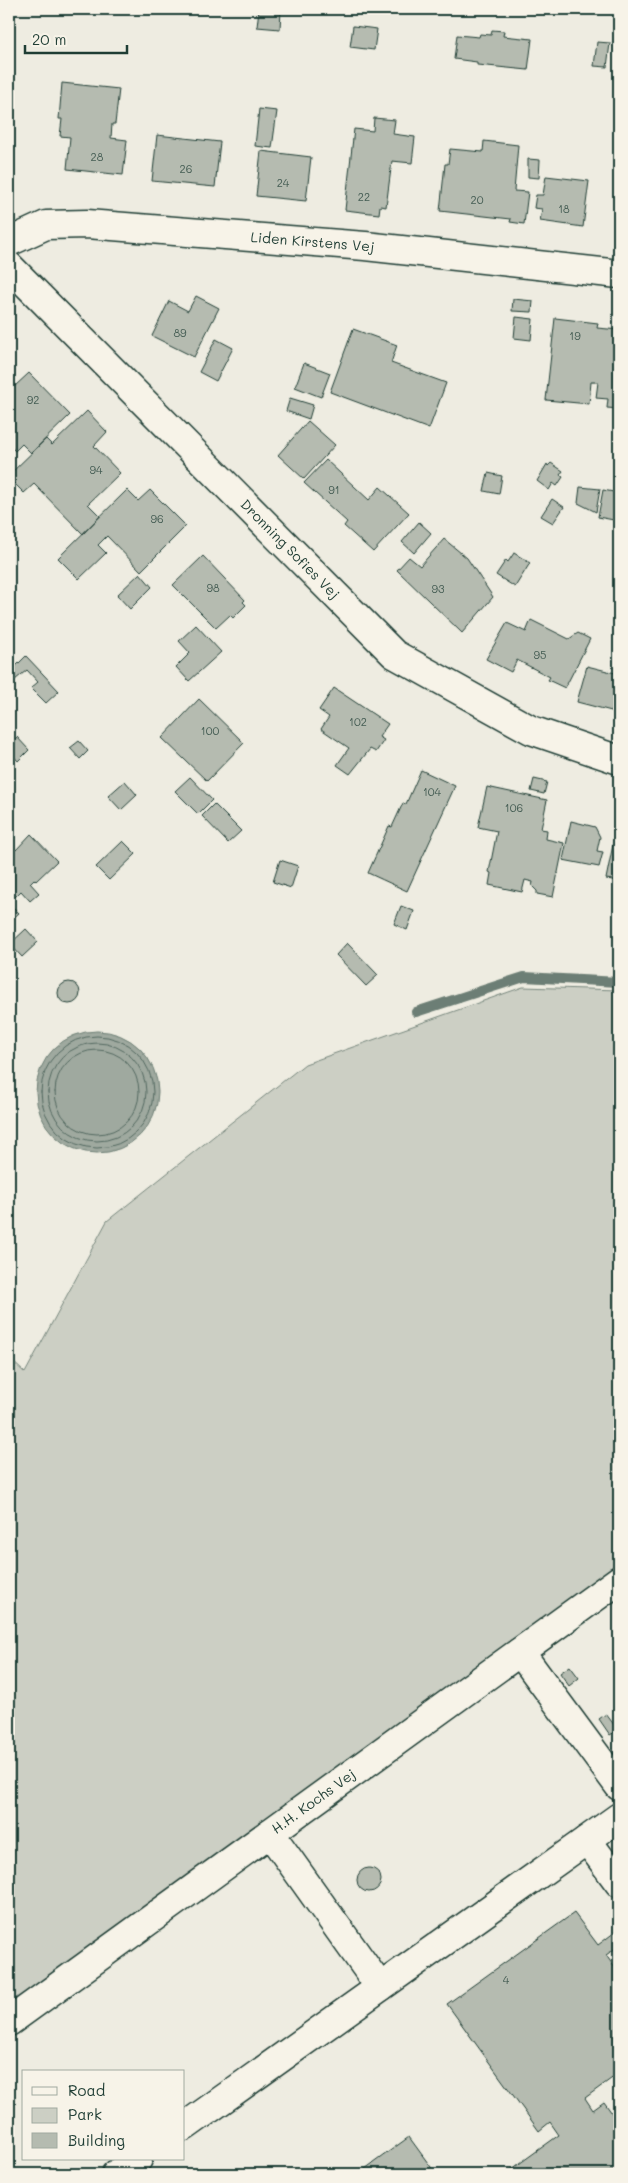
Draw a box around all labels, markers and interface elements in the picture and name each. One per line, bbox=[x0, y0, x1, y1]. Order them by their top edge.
scale bar bbox=[25, 22, 128, 54]
text: 20 m bbox=[32, 29, 66, 49]
house number: 28 bbox=[91, 149, 104, 164]
house number: 26 bbox=[180, 161, 192, 176]
house number: 24 bbox=[277, 175, 290, 190]
house number: 22 bbox=[358, 189, 370, 204]
house number: 20 bbox=[471, 192, 484, 207]
house number: 18 bbox=[558, 201, 570, 216]
street label: Liden Kirstens Vej bbox=[250, 227, 376, 256]
house number: 89 bbox=[173, 325, 187, 340]
house number: 19 bbox=[569, 328, 581, 343]
house number: 92 bbox=[27, 392, 39, 407]
house number: 94 bbox=[90, 462, 103, 477]
house number: 91 bbox=[328, 482, 340, 497]
street label: Dronning Sofies Vej bbox=[237, 495, 344, 603]
house number: 96 bbox=[150, 511, 164, 526]
house number: 98 bbox=[206, 580, 220, 595]
house number: 93 bbox=[432, 581, 445, 596]
house number: 95 bbox=[534, 647, 546, 662]
house number: 102 bbox=[349, 714, 367, 729]
house number: 100 bbox=[201, 723, 219, 738]
house number: 104 bbox=[423, 784, 442, 799]
house number: 106 bbox=[505, 800, 523, 815]
street label: H.H. Kochs Vej bbox=[267, 1764, 359, 1838]
house number: 4 bbox=[503, 1972, 510, 1987]
legend bbox=[22, 2070, 185, 2160]
text: Road bbox=[68, 2080, 105, 2100]
text: Park bbox=[68, 2104, 102, 2124]
text: Building bbox=[68, 2130, 125, 2150]

